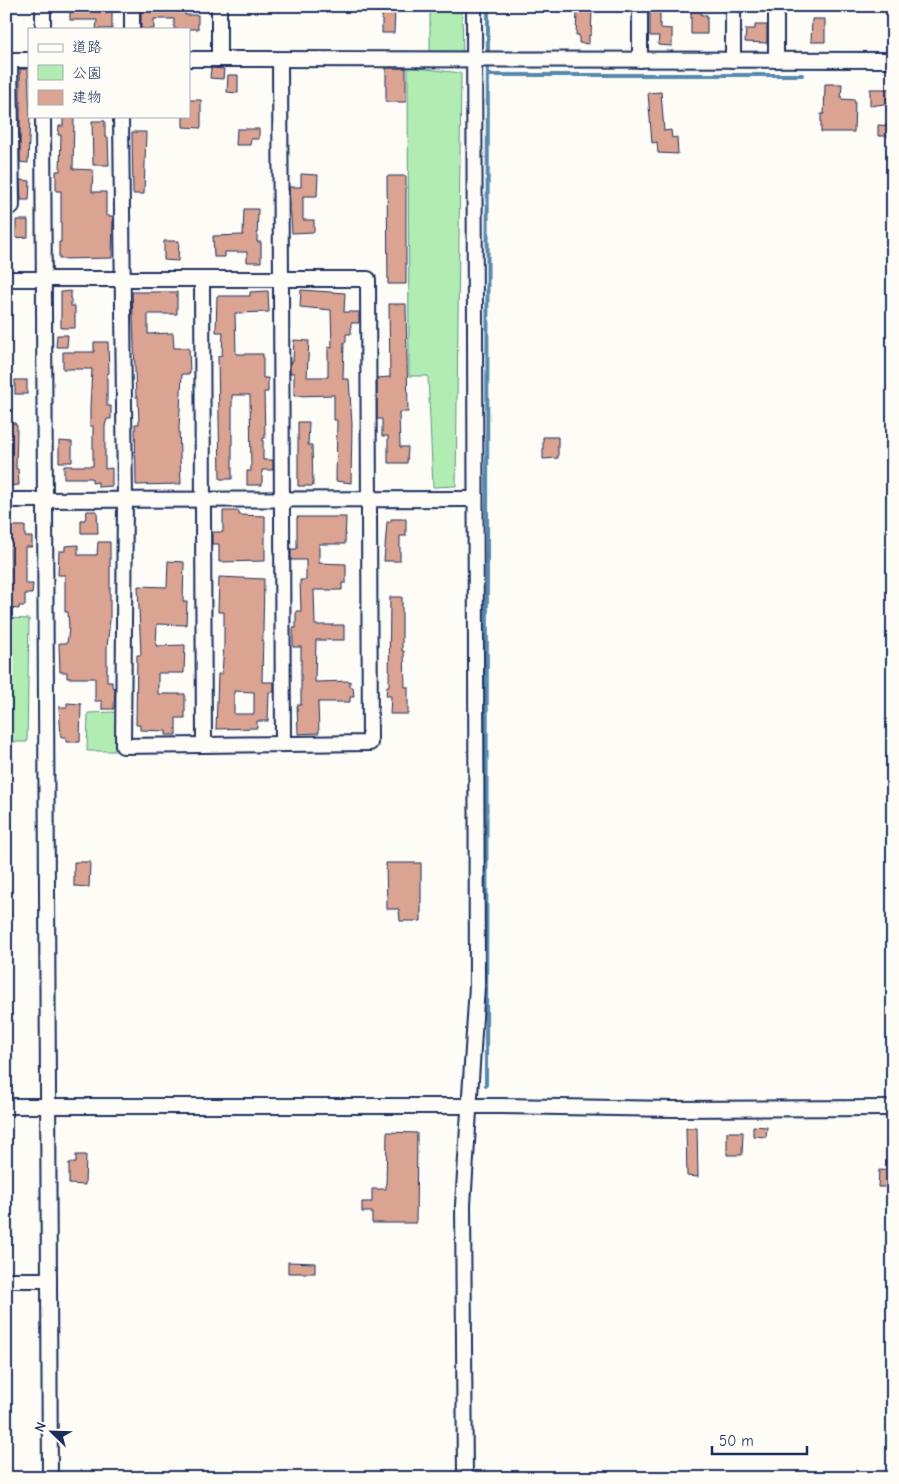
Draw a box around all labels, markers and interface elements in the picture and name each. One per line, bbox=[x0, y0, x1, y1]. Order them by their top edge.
legend bbox=[28, 28, 190, 118]
text: 道路 bbox=[72, 38, 102, 56]
text: 公園 bbox=[72, 64, 102, 82]
text: 建物 bbox=[72, 88, 102, 106]
north arrow bbox=[28, 1406, 78, 1456]
text: N bbox=[31, 1420, 50, 1435]
scale bar bbox=[712, 1424, 806, 1456]
text: 50 m bbox=[719, 1432, 754, 1450]

